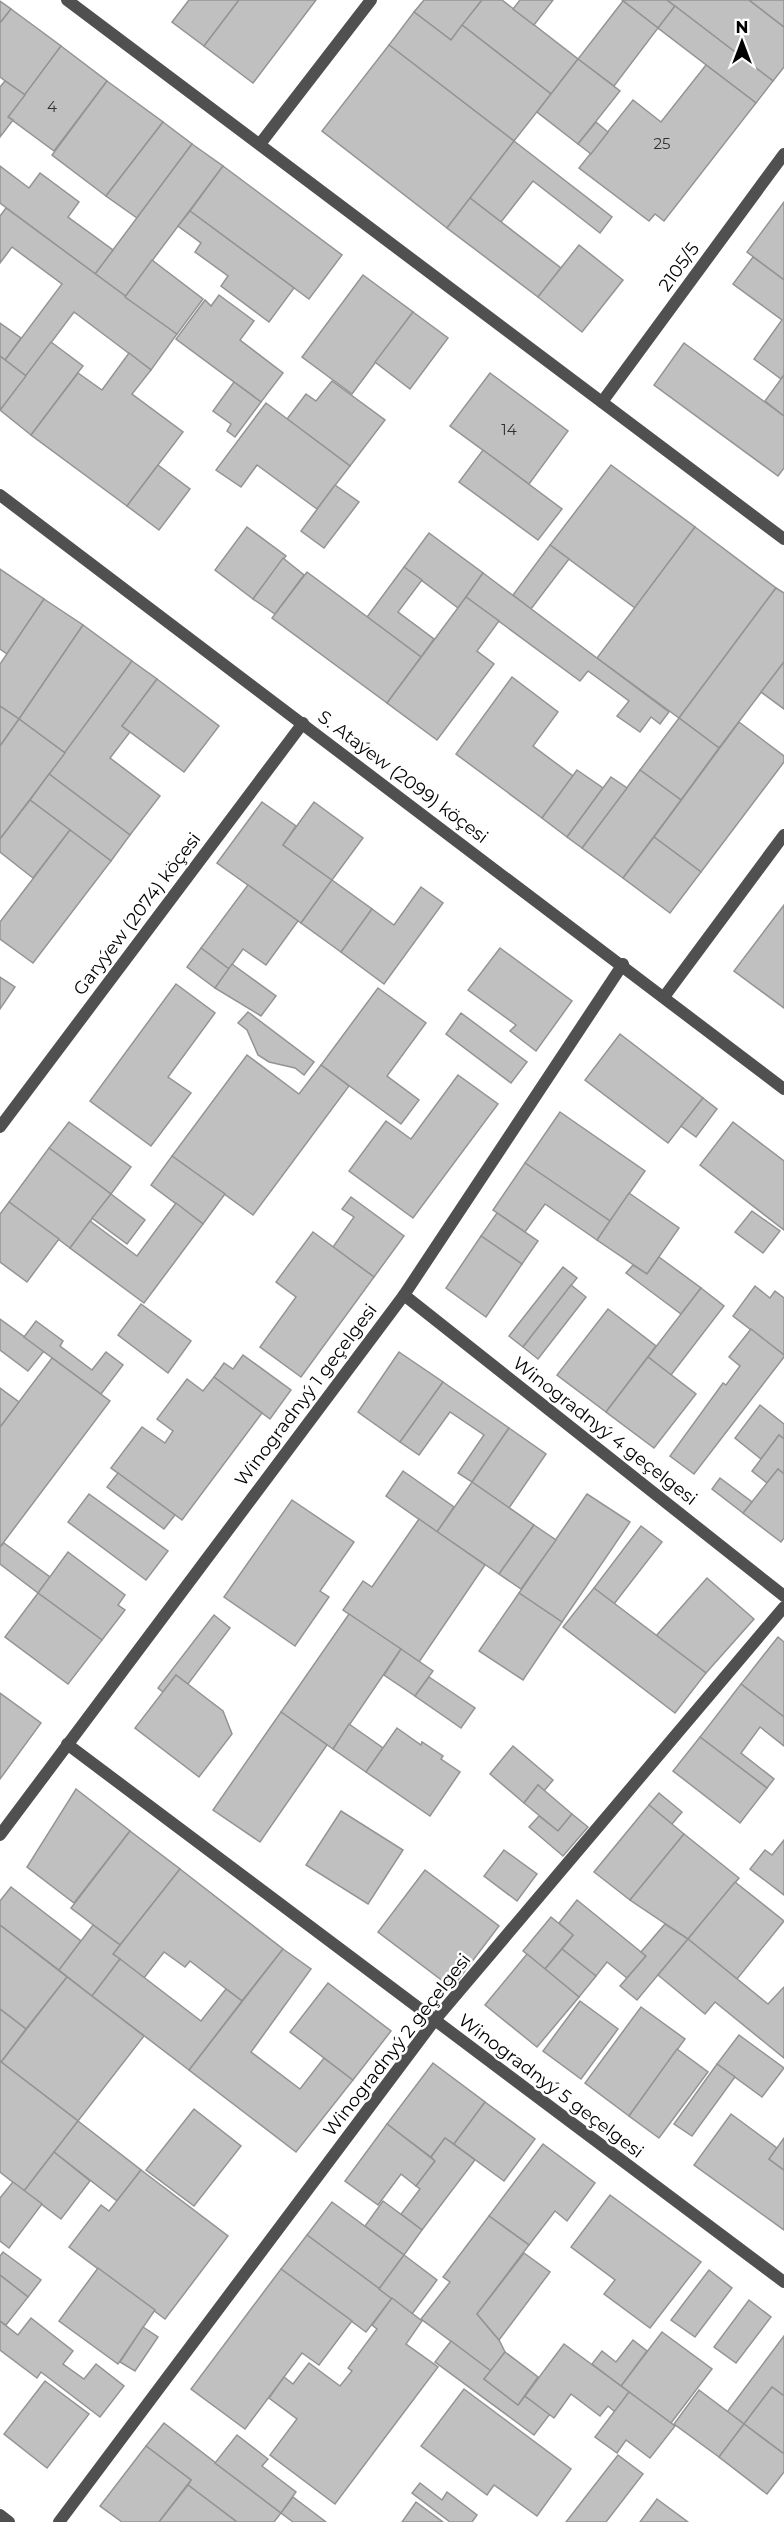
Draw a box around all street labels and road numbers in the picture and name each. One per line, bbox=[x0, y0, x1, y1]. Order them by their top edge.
street label: 2105/5 bbox=[654, 238, 704, 296]
street label: S. Ataýew (2099) köçesi bbox=[314, 706, 492, 848]
street label: Garyýew (2074) köçesi bbox=[69, 828, 205, 1000]
street label: Winogradnyý 1 geçelgesi bbox=[230, 1300, 382, 1490]
street label: Winogradnyý 4 geçelgesi bbox=[508, 1352, 702, 1510]
street label: Winogradnyý 2 geçelgesi bbox=[319, 1949, 475, 2141]
street label: Winogradnyý 5 geçelgesi bbox=[454, 2009, 648, 2163]

